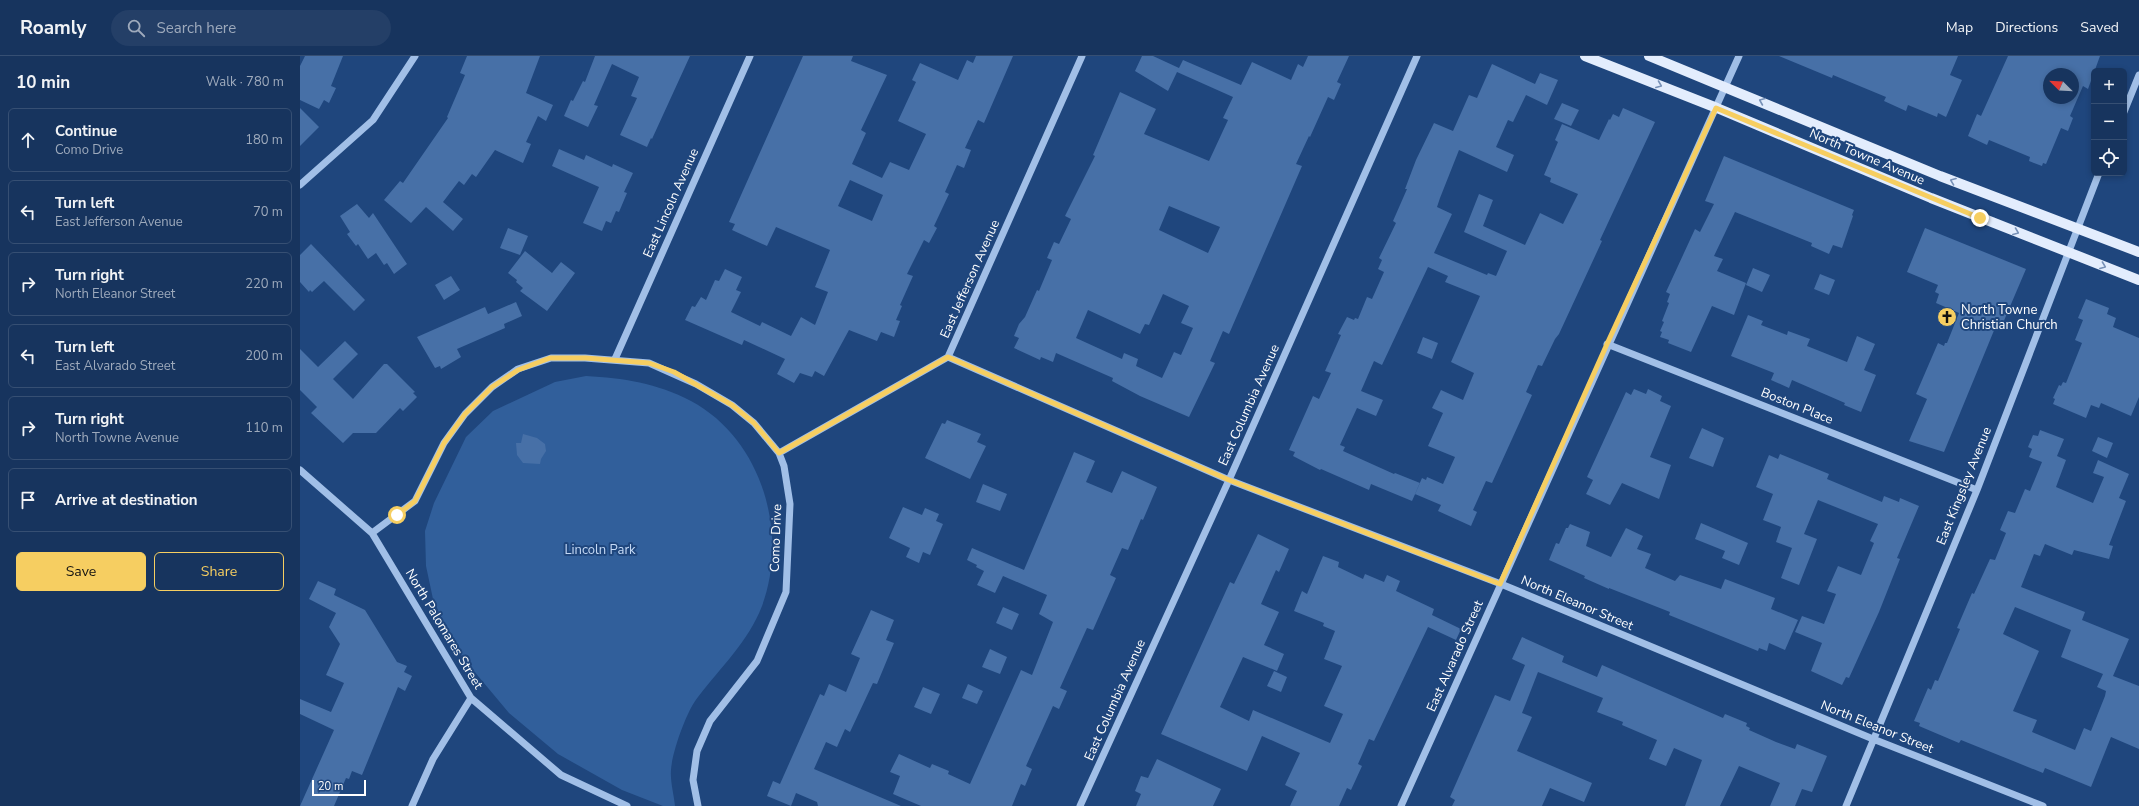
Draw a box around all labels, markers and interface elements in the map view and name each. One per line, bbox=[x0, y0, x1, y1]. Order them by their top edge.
search box bbox=[111, 10, 391, 46]
text: Roamly bbox=[20, 15, 87, 41]
icon: search bbox=[125, 17, 147, 39]
text: Search here bbox=[157, 18, 236, 38]
text: Map bbox=[1946, 18, 1973, 37]
text: Directions bbox=[1995, 18, 2058, 37]
text: Saved bbox=[2080, 18, 2119, 37]
north arrow bbox=[2043, 68, 2079, 104]
map controls bbox=[2091, 68, 2127, 176]
button: + bbox=[2091, 68, 2127, 104]
text: 10 min bbox=[16, 71, 70, 94]
text: Walk · 780 m bbox=[206, 73, 284, 91]
one-way arrow bbox=[1656, 80, 1663, 88]
one-way arrow bbox=[1759, 98, 1766, 106]
button: − bbox=[2091, 104, 2127, 140]
text: Continue bbox=[55, 121, 117, 141]
street label: North Towne Avenue bbox=[1806, 125, 1928, 190]
icon: ahead bbox=[17, 129, 39, 151]
text: 180 m bbox=[245, 131, 283, 149]
button: locate bbox=[2091, 140, 2127, 176]
text: Como Drive bbox=[55, 141, 123, 159]
street label: East Lincoln Avenue bbox=[639, 145, 703, 260]
one-way arrow bbox=[1950, 177, 1957, 185]
text: Turn left bbox=[55, 193, 114, 213]
icon: left bbox=[17, 201, 39, 223]
text: 70 m bbox=[253, 203, 283, 221]
route end bbox=[1971, 209, 1989, 227]
text: East Jefferson Avenue bbox=[55, 213, 183, 231]
street label: East Jefferson Avenue bbox=[936, 217, 1004, 341]
one-way arrow bbox=[2013, 227, 2020, 235]
one-way arrow bbox=[2099, 261, 2106, 269]
text: Turn right bbox=[55, 265, 124, 285]
icon: right bbox=[17, 273, 39, 295]
text: 220 m bbox=[245, 275, 283, 293]
text: North Eleanor Street bbox=[55, 285, 175, 303]
place label: North Towne Christian Church bbox=[1961, 301, 2058, 334]
church icon: North Towne Christian Church bbox=[1936, 306, 1958, 328]
text: Turn left bbox=[55, 337, 114, 357]
street label: East Columbia Avenue bbox=[1214, 341, 1284, 469]
icon: left bbox=[17, 345, 39, 367]
text: 200 m bbox=[245, 347, 283, 365]
text: East Alvarado Street bbox=[55, 357, 175, 375]
street label: Boston Place bbox=[1758, 383, 1836, 429]
text: Turn right bbox=[55, 409, 124, 429]
icon: right bbox=[17, 417, 39, 439]
text: 110 m bbox=[245, 419, 283, 437]
street label: East Kingsley Avenue bbox=[1932, 424, 1996, 548]
text: North Towne Avenue bbox=[55, 429, 179, 447]
icon: arrive bbox=[17, 489, 39, 511]
text: Arrive at destination bbox=[55, 490, 198, 510]
street label: Como Drive bbox=[766, 504, 786, 572]
route start bbox=[388, 506, 406, 524]
park label: Lincoln Park bbox=[564, 541, 636, 559]
button: Save bbox=[16, 552, 146, 591]
button: Share bbox=[154, 552, 284, 591]
street label: North Palomares Street bbox=[401, 565, 487, 693]
street label: North Eleanor Street bbox=[1518, 571, 1636, 635]
street label: East Alvarado Street bbox=[1422, 597, 1488, 715]
street label: East Columbia Avenue bbox=[1080, 636, 1150, 764]
street label: North Eleanor Street bbox=[1818, 696, 1937, 758]
scale bar bbox=[312, 778, 366, 797]
text: 20 m bbox=[318, 779, 343, 794]

